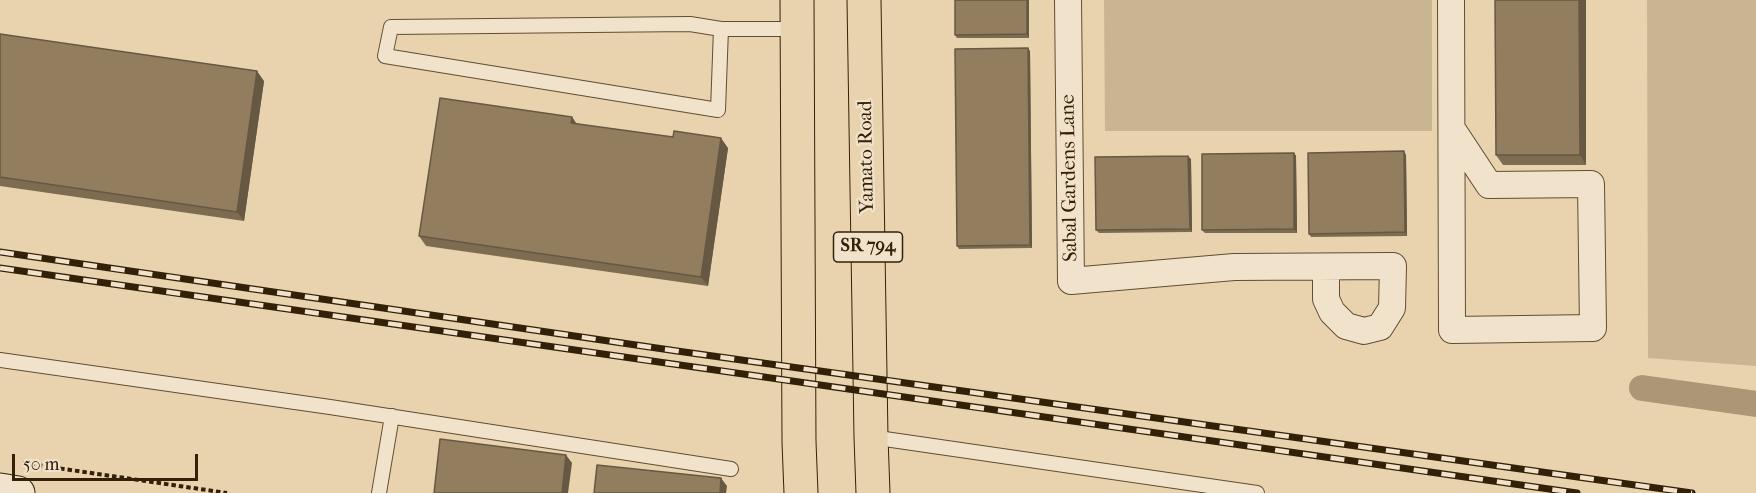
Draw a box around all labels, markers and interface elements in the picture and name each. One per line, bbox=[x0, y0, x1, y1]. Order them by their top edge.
street label: Sabal Gardens Lane bbox=[1057, 94, 1083, 262]
street label: Yamato Road bbox=[854, 100, 880, 214]
road number: SR 794 bbox=[834, 232, 902, 262]
scale bar bbox=[15, 442, 201, 480]
text: 50 m bbox=[23, 454, 59, 475]

